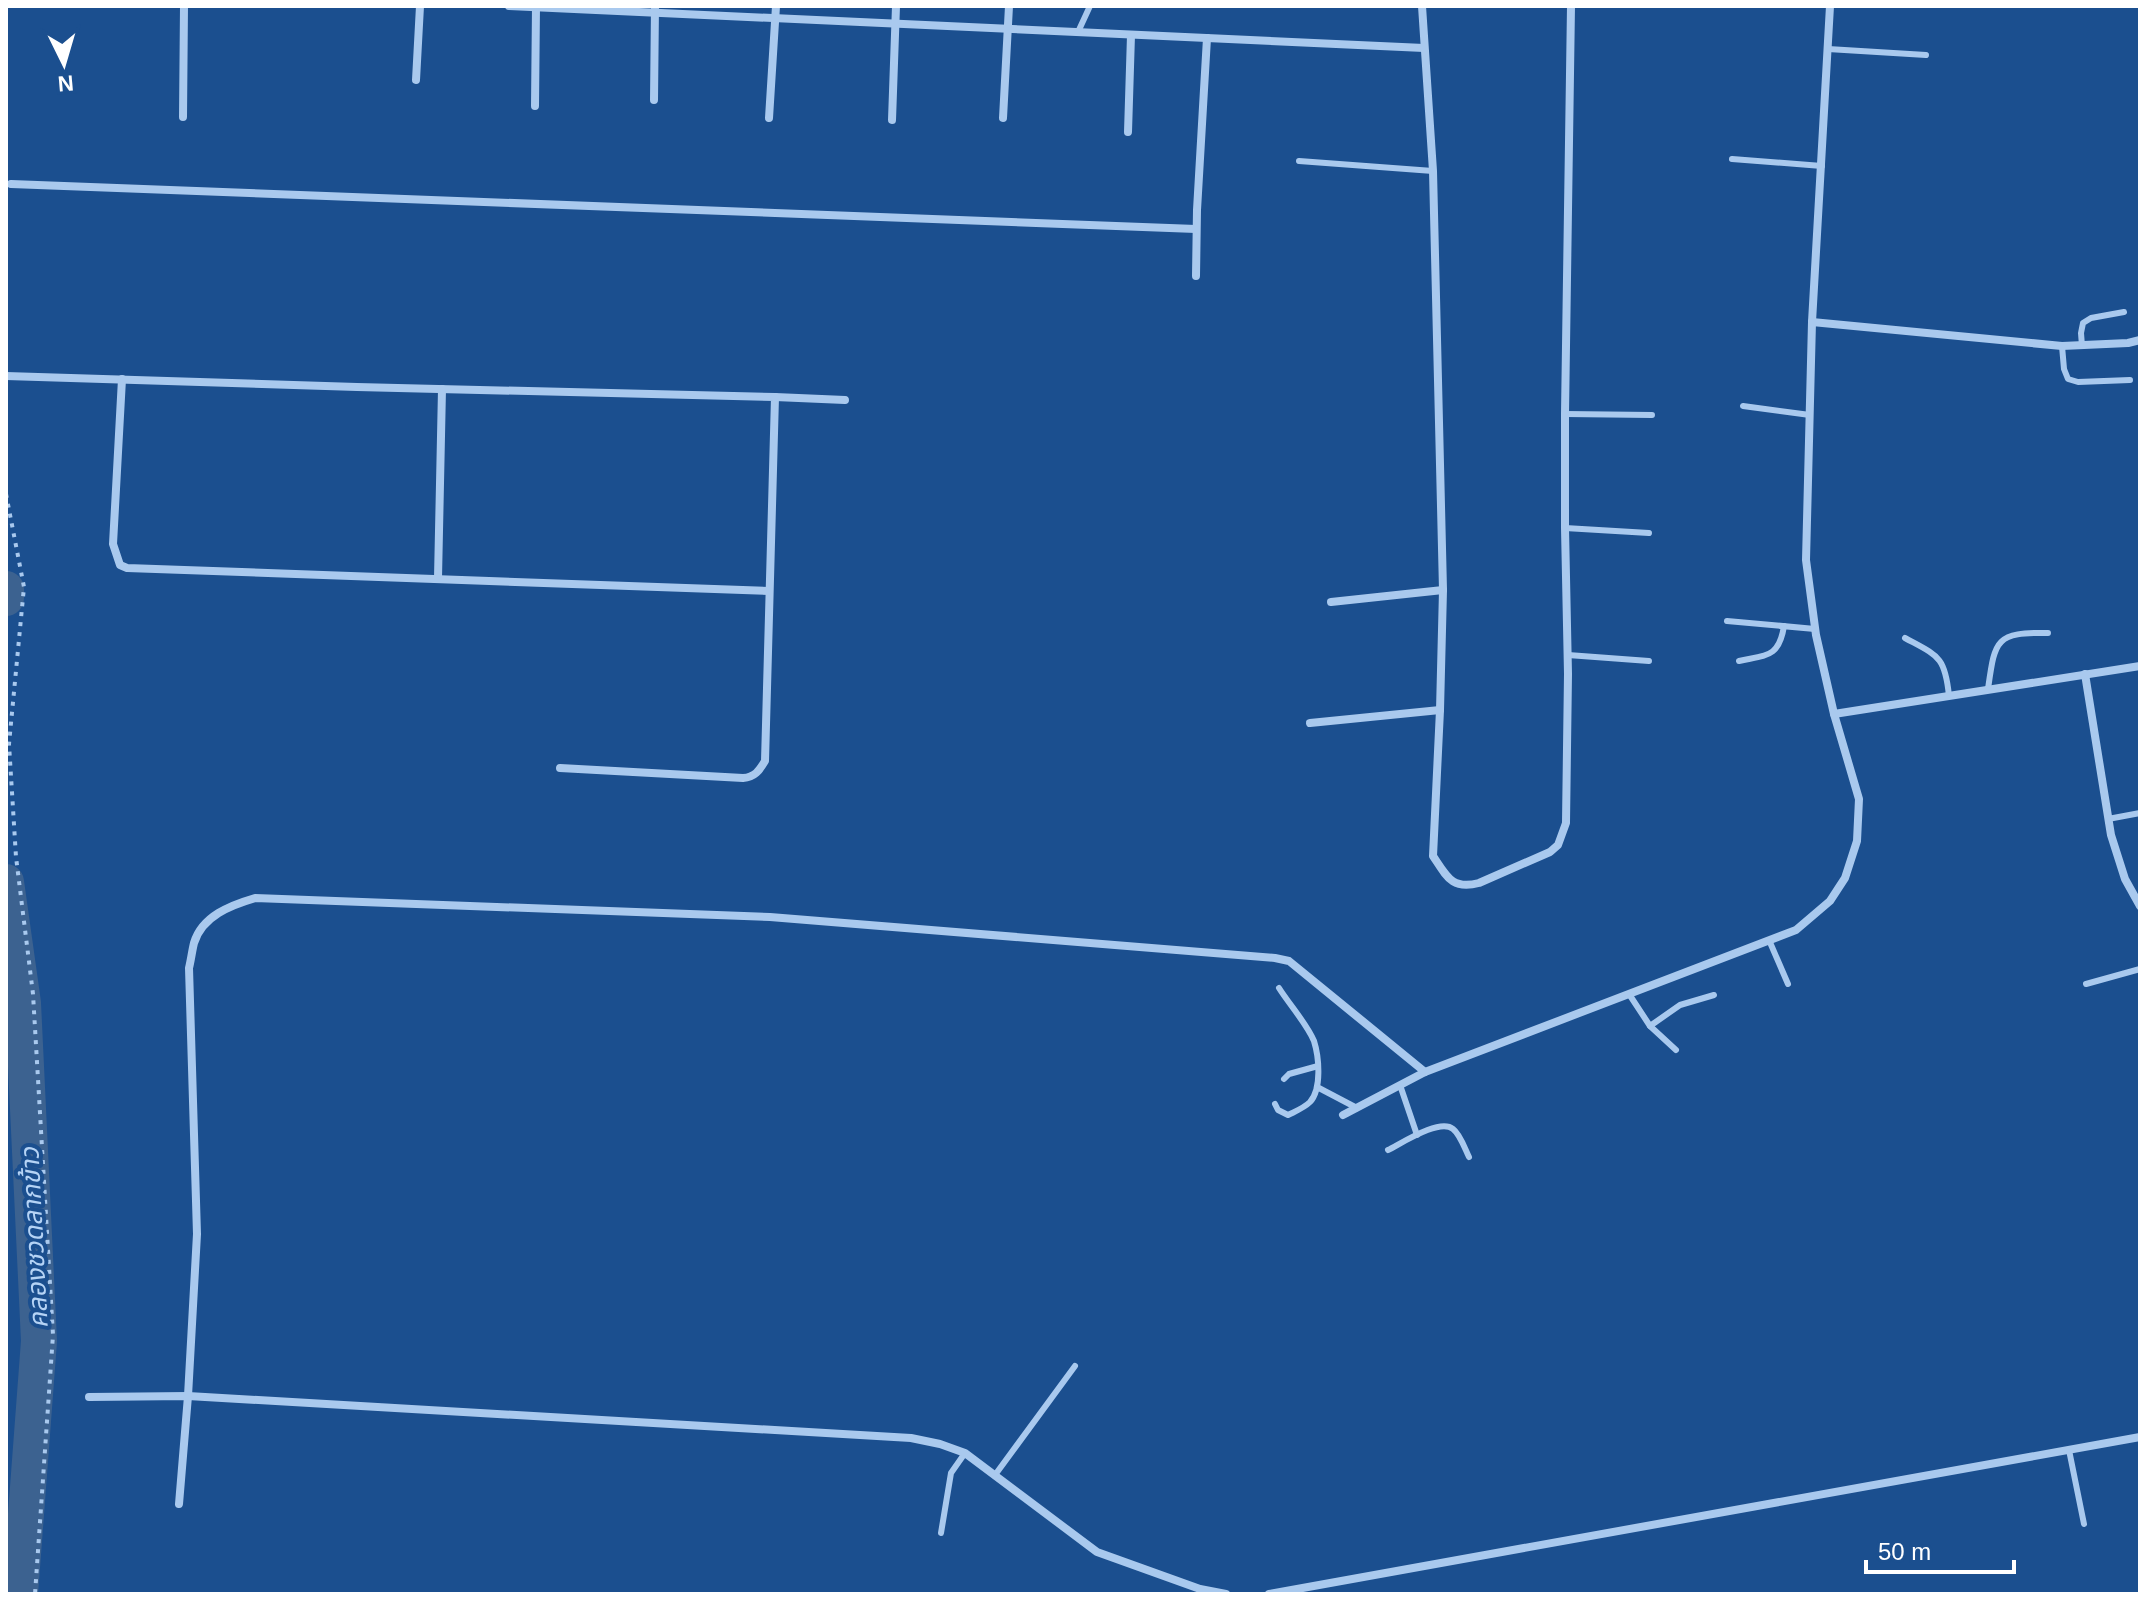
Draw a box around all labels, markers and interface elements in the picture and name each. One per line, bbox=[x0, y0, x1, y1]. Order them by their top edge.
north arrow bbox=[24, 24, 104, 104]
text: N bbox=[57, 70, 75, 97]
water label: คลองชวดลากข้าว bbox=[14, 1145, 54, 1329]
scale bar bbox=[1866, 1524, 2014, 1574]
text: 50 m bbox=[1878, 1538, 1931, 1565]

